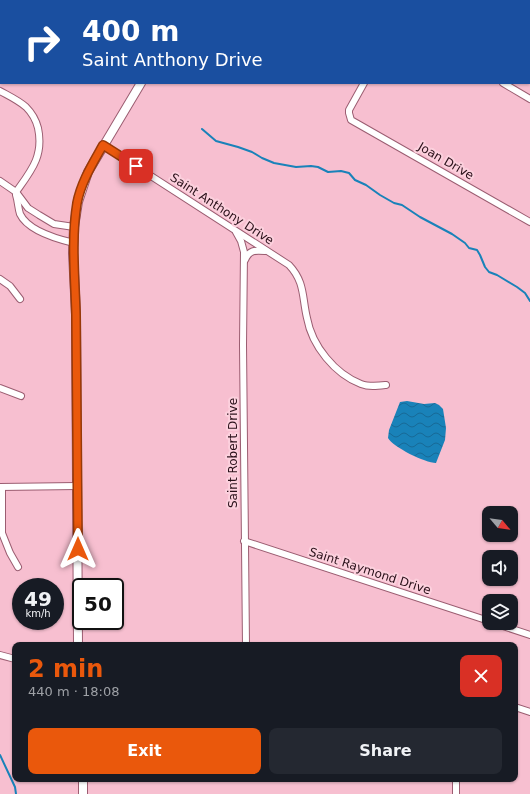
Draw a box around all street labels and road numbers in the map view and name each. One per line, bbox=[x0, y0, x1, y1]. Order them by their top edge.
street label: Joan Drive bbox=[415, 139, 476, 182]
street label: Saint Anthony Drive bbox=[168, 170, 276, 248]
street label: Saint Robert Drive bbox=[226, 398, 240, 508]
street label: Saint Raymond Drive bbox=[307, 545, 433, 597]

